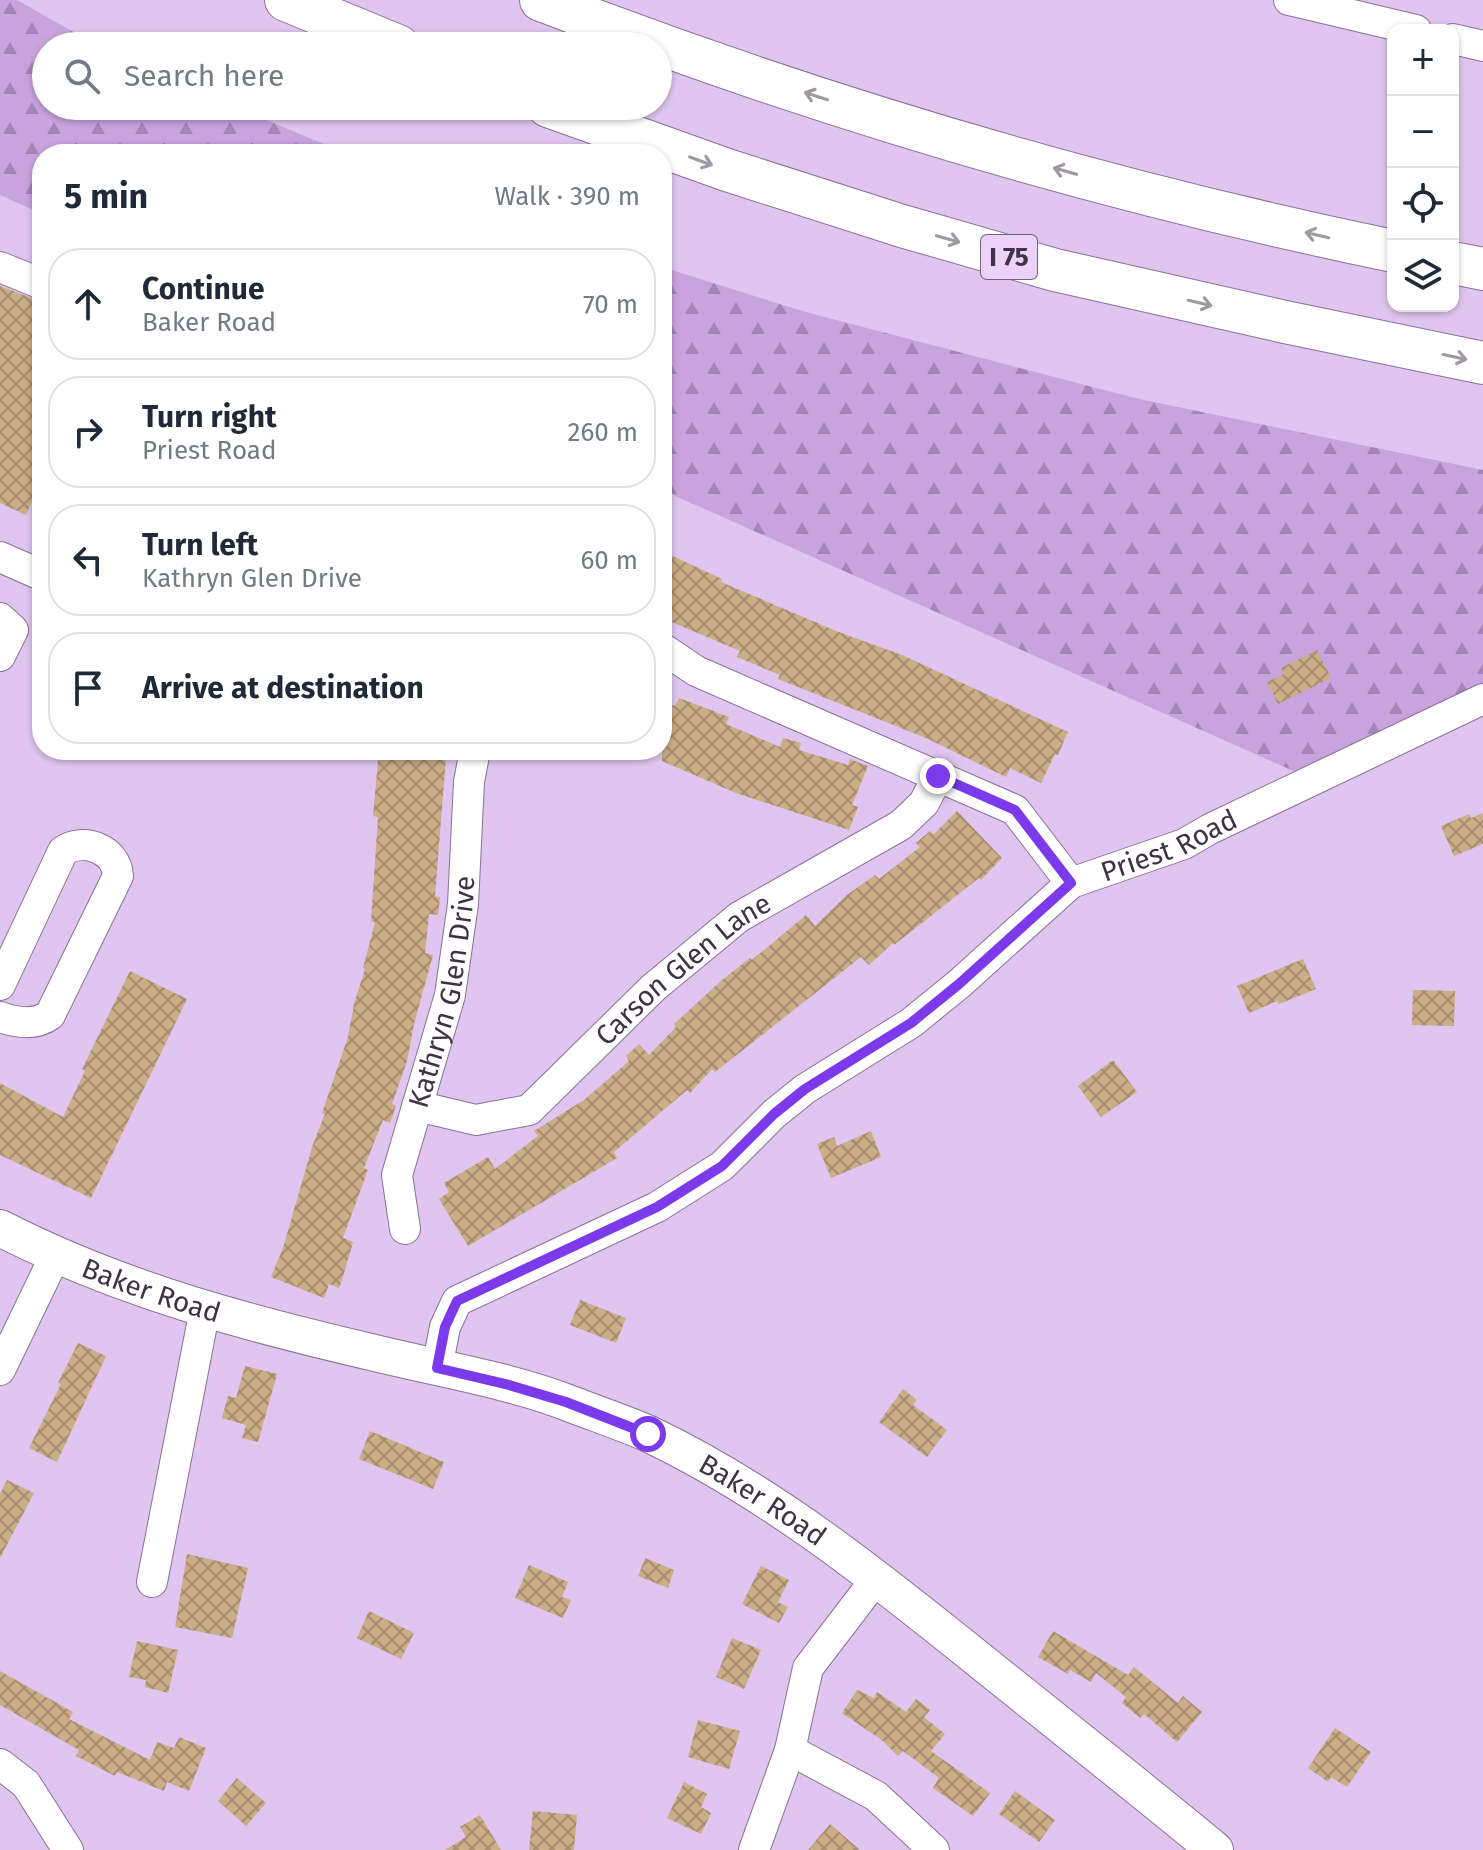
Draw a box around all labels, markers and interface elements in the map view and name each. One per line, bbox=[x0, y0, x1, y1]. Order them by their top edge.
map controls bbox=[1387, 24, 1459, 312]
button: + bbox=[1387, 24, 1459, 96]
search box bbox=[32, 32, 672, 120]
icon: search bbox=[60, 54, 104, 98]
text: Search here bbox=[124, 58, 284, 94]
one-way arrow bbox=[804, 88, 829, 102]
button: − bbox=[1387, 96, 1459, 168]
one-way arrow bbox=[688, 154, 713, 169]
one-way arrow bbox=[1052, 163, 1078, 178]
button: locate bbox=[1387, 168, 1459, 240]
text: 5 min bbox=[64, 176, 148, 217]
text: Walk · 390 m bbox=[494, 181, 640, 212]
one-way arrow bbox=[1304, 226, 1330, 241]
one-way arrow bbox=[935, 232, 961, 247]
road number: I 75 bbox=[981, 235, 1037, 279]
button: layers bbox=[1387, 240, 1459, 312]
text: Continue bbox=[142, 271, 265, 307]
icon: ahead bbox=[66, 282, 110, 326]
text: 70 m bbox=[583, 289, 638, 320]
one-way arrow bbox=[1187, 296, 1213, 311]
text: Baker Road bbox=[142, 307, 276, 338]
one-way arrow bbox=[1441, 350, 1467, 365]
text: Turn right bbox=[142, 399, 277, 435]
icon: right bbox=[66, 410, 110, 454]
text: 260 m bbox=[568, 417, 638, 448]
text: Priest Road bbox=[142, 435, 277, 466]
text: Turn left bbox=[142, 527, 258, 563]
icon: left bbox=[66, 538, 110, 582]
text: 60 m bbox=[580, 545, 638, 576]
text: Kathryn Glen Drive bbox=[142, 563, 362, 594]
icon: arrive bbox=[66, 666, 110, 710]
text: Arrive at destination bbox=[142, 670, 424, 706]
route end bbox=[920, 758, 956, 794]
street label: Priest Road bbox=[1096, 802, 1242, 888]
street label: Kathryn Glen Drive bbox=[401, 875, 481, 1112]
street label: Carson Glen Lane bbox=[588, 886, 777, 1052]
street label: Baker Road bbox=[77, 1251, 225, 1329]
route start bbox=[630, 1416, 666, 1452]
street label: Baker Road bbox=[693, 1447, 833, 1553]

